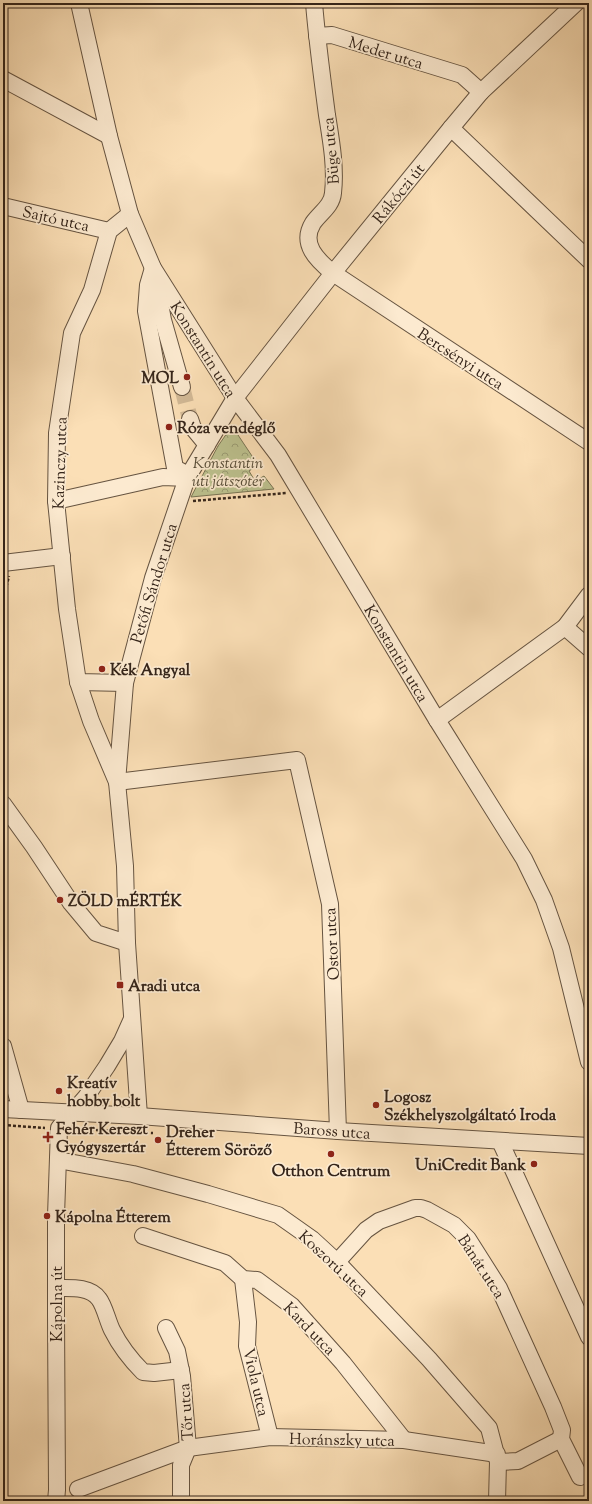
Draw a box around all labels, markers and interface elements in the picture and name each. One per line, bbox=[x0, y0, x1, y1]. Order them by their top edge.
street label: Meder utca bbox=[345, 32, 426, 77]
street label: Büge utca bbox=[318, 116, 347, 185]
street label: Rákóczi út bbox=[368, 159, 432, 230]
street label: Sajtó utca bbox=[20, 202, 92, 239]
street label: Konstantin utca bbox=[163, 298, 241, 403]
street label: Bercsényi utca bbox=[412, 324, 508, 397]
place label: MOL bbox=[141, 368, 179, 391]
marker: MOL bbox=[182, 372, 192, 382]
street label: Kazinczy utca bbox=[48, 416, 75, 510]
place label: Róza vendéglő bbox=[177, 418, 276, 441]
marker: Róza vendéglő bbox=[164, 422, 174, 432]
park label: Konstantin úti játszótér bbox=[192, 453, 264, 494]
street label: Petőfi Sándor utca bbox=[126, 520, 185, 647]
street label: Konstantin utca bbox=[357, 601, 433, 708]
place label: Kék Angyal bbox=[110, 660, 191, 683]
marker: Kék Angyal bbox=[97, 664, 107, 674]
place label: ZÖLD mÉRTÉK bbox=[68, 890, 182, 914]
marker: ZÖLD mÉRTÉK bbox=[55, 895, 65, 905]
street label: Ostor utca bbox=[320, 906, 347, 981]
place label: Aradi utca bbox=[128, 976, 201, 999]
marker: Aradi utca bbox=[115, 980, 125, 990]
place label: Kreatív hobby bolt bbox=[67, 1073, 141, 1114]
marker: Kreatív hobby bolt bbox=[54, 1086, 64, 1096]
place label: Logosz Székhelyszolgáltató Iroda bbox=[384, 1087, 557, 1128]
marker: Logosz Székhelyszolgáltató Iroda bbox=[371, 1100, 381, 1110]
street label: Baross utca bbox=[292, 1118, 372, 1147]
place label: Fehér Kereszt Gyógyszertár bbox=[56, 1119, 148, 1160]
place label: Dreher Étterem Söröző bbox=[166, 1122, 272, 1163]
marker: Fehér Kereszt Gyógyszertár bbox=[43, 1132, 53, 1142]
marker: Dreher Étterem Söröző bbox=[153, 1135, 163, 1145]
marker: Otthon Centrum bbox=[326, 1149, 336, 1159]
place label: UniCredit Bank bbox=[415, 1155, 526, 1178]
marker: UniCredit Bank bbox=[529, 1159, 539, 1169]
place label: Otthon Centrum bbox=[272, 1161, 391, 1184]
place label: Kápolna Étterem bbox=[55, 1206, 172, 1230]
marker: Kápolna Étterem bbox=[42, 1211, 52, 1221]
street label: Koszorú utca bbox=[292, 1226, 373, 1304]
street label: Bánát utca bbox=[451, 1231, 510, 1304]
street label: Kápolna út bbox=[47, 1266, 70, 1342]
street label: Kard utca bbox=[277, 1298, 340, 1362]
street label: Viola utca bbox=[236, 1346, 274, 1420]
street label: Tőr utca bbox=[174, 1382, 201, 1441]
street label: Horánszky utca bbox=[289, 1429, 396, 1454]

